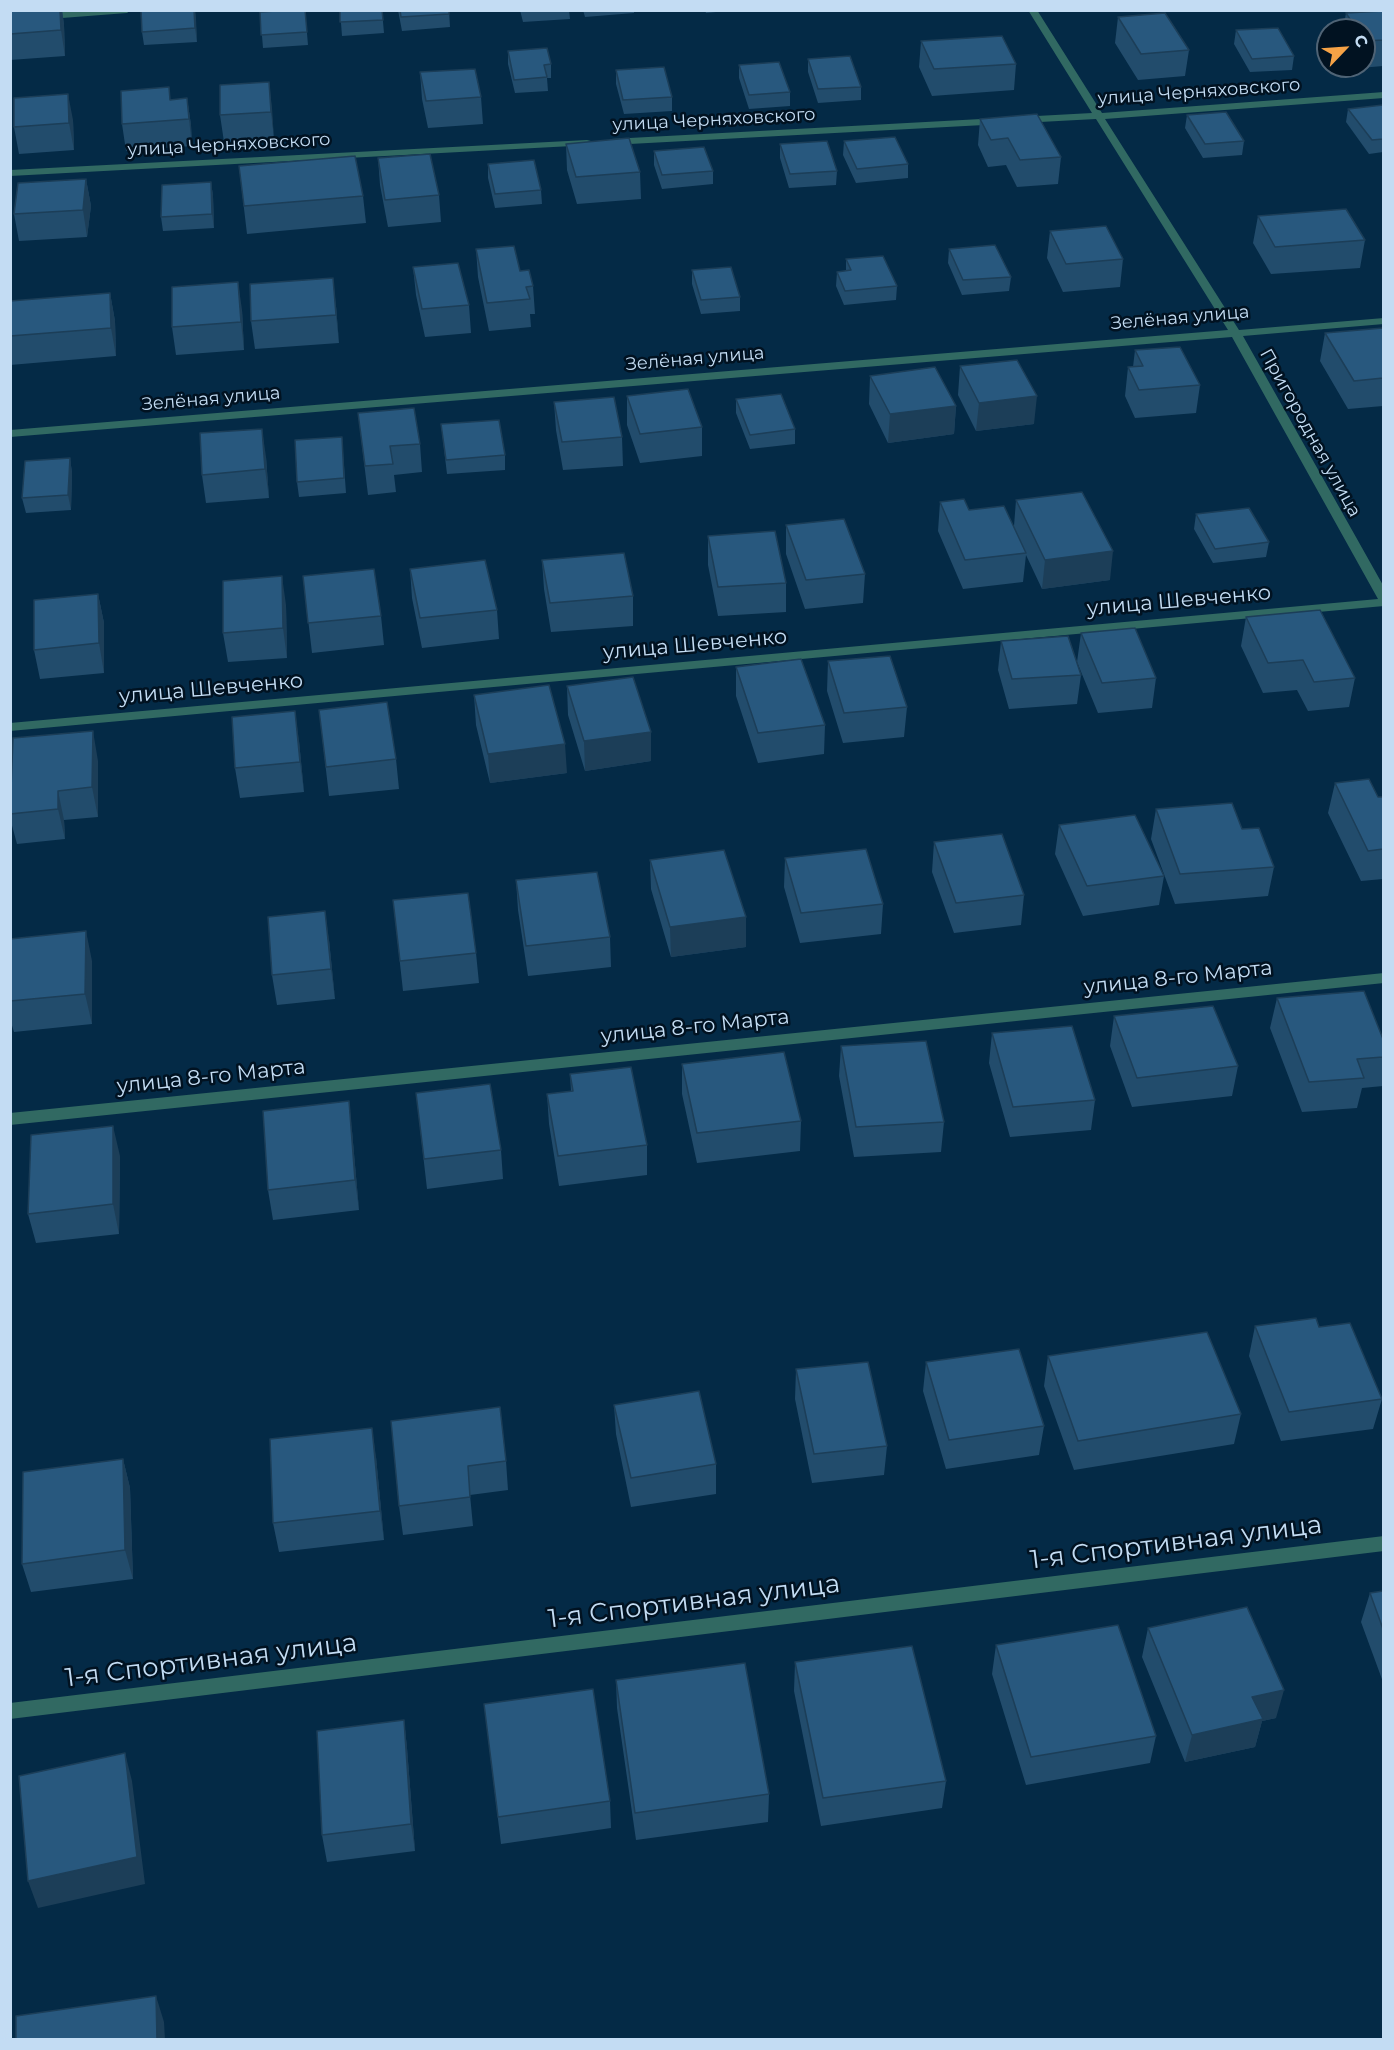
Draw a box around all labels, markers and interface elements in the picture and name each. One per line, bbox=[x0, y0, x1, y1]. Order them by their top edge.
north arrow bbox=[1316, 18, 1376, 78]
text: С bbox=[1350, 32, 1372, 50]
street label: улица Черняховского bbox=[1097, 74, 1301, 110]
street label: улица Черняховского bbox=[612, 104, 816, 136]
street label: улица Черняховского bbox=[127, 129, 331, 161]
street label: Зелёная улица bbox=[1110, 301, 1250, 335]
street label: Зелёная улица bbox=[625, 342, 765, 376]
street label: Пригородная улица bbox=[1255, 345, 1365, 521]
street label: Зелёная улица bbox=[141, 382, 281, 416]
street label: улица Шевченко bbox=[1086, 580, 1272, 622]
street label: улица Шевченко bbox=[602, 624, 788, 666]
street label: улица Шевченко bbox=[118, 668, 304, 710]
street label: улица 8-го Марта bbox=[1082, 956, 1274, 1000]
street label: улица 8-го Марта bbox=[599, 1005, 791, 1049]
street label: улица 8-го Марта bbox=[115, 1055, 307, 1099]
street label: 1-я Спортивная улица bbox=[1028, 1510, 1324, 1576]
street label: 1-я Спортивная улица bbox=[546, 1569, 842, 1635]
street label: 1-я Спортивная улица bbox=[63, 1628, 359, 1694]

